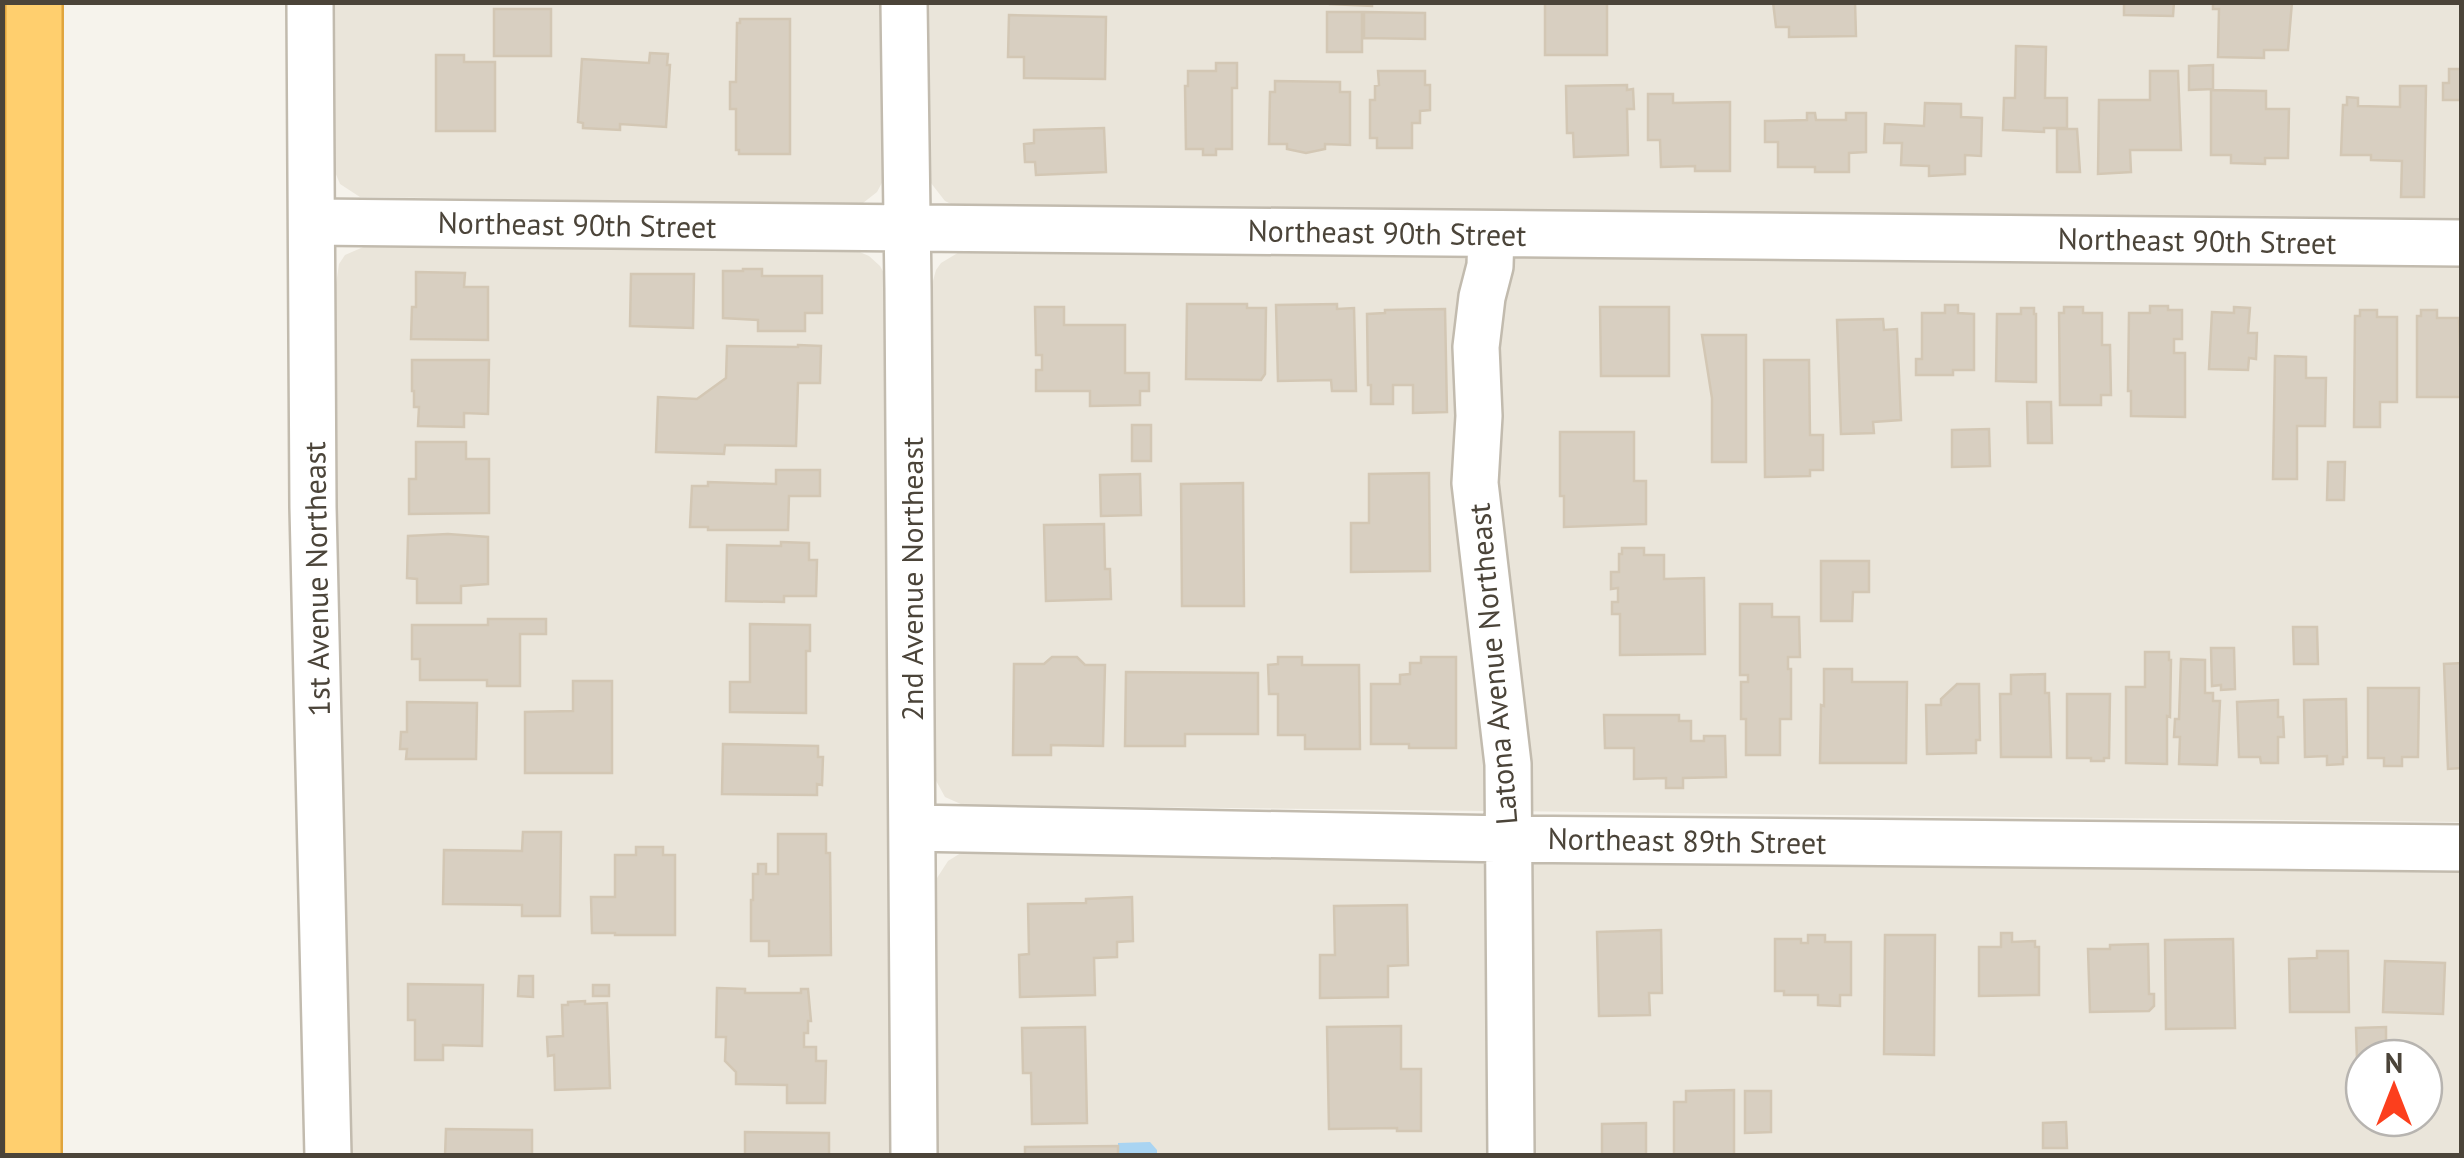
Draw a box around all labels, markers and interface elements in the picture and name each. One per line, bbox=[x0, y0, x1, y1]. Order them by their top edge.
street label: Northeast 90th Street bbox=[437, 202, 717, 246]
street label: Northeast 90th Street bbox=[1247, 210, 1527, 254]
street label: Northeast 90th Street bbox=[2057, 218, 2337, 262]
street label: 2nd Avenue Northeast bbox=[892, 437, 931, 721]
street label: 1st Avenue Northeast bbox=[294, 441, 338, 717]
street label: Latona Avenue Northeast bbox=[1459, 502, 1525, 826]
street label: Northeast 89th Street bbox=[1547, 818, 1827, 862]
north arrow bbox=[2344, 1038, 2444, 1138]
text: N bbox=[2385, 1044, 2403, 1081]

